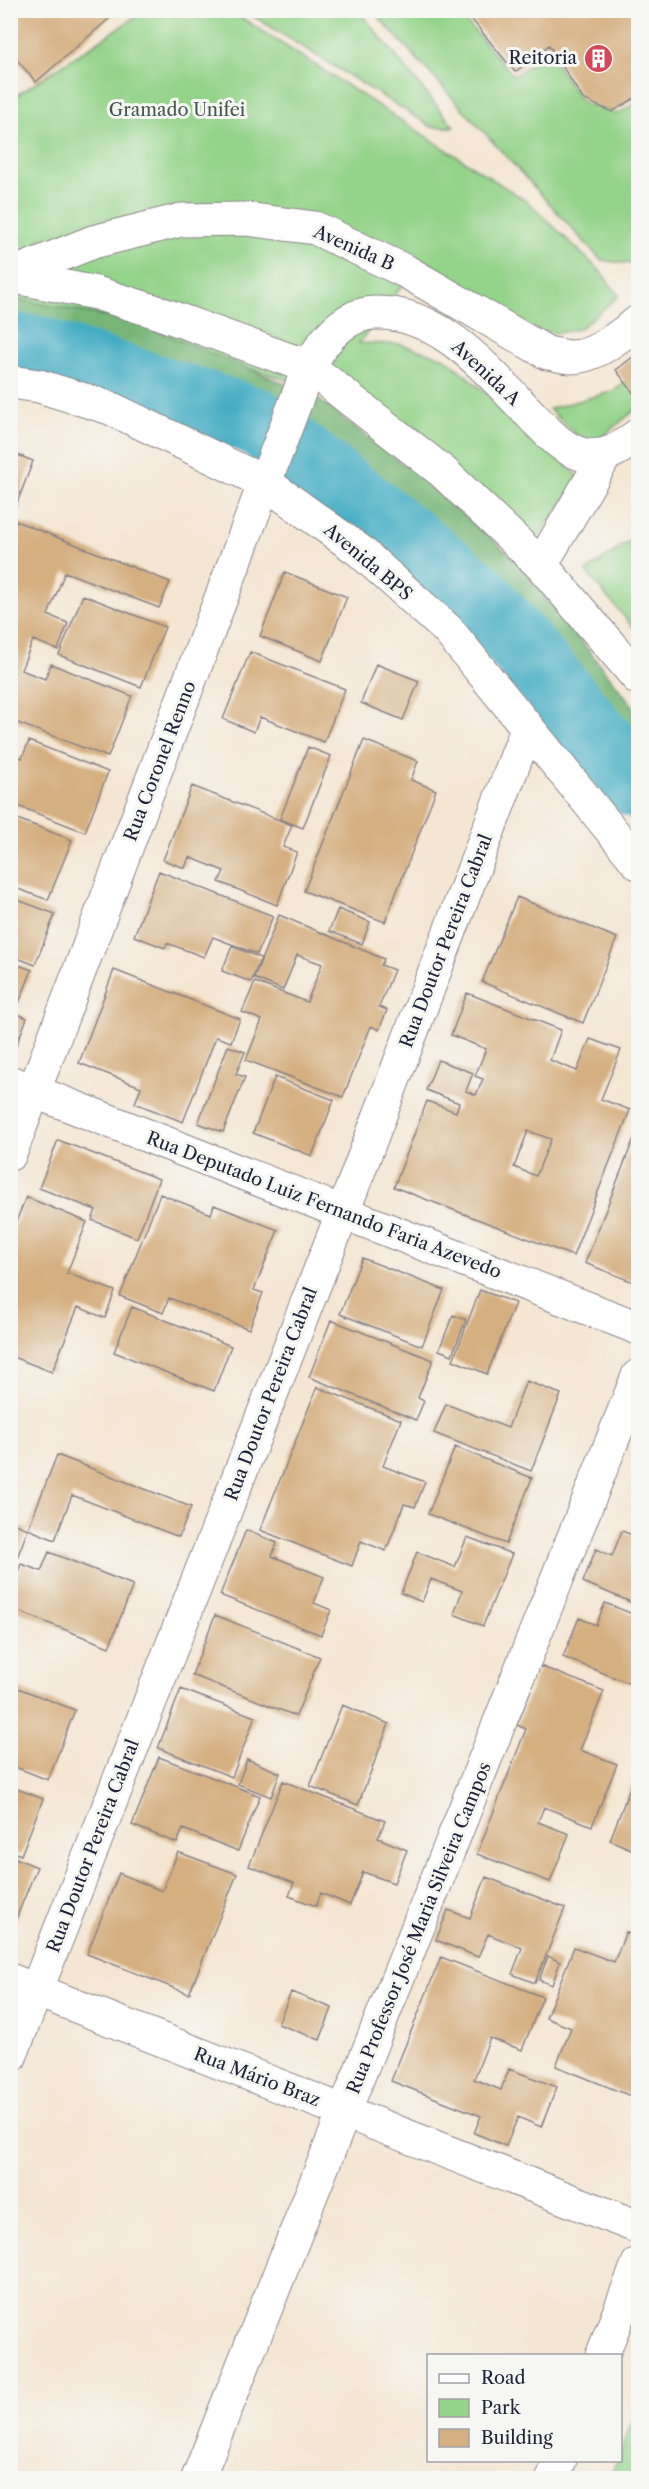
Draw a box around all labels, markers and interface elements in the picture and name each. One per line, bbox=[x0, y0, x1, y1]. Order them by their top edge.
building icon: Reitoria bbox=[582, 42, 614, 74]
place label: Reitoria bbox=[508, 47, 578, 69]
park label: Gramado Unifei bbox=[109, 99, 246, 121]
street label: Avenida B bbox=[309, 220, 398, 276]
street label: Avenida A bbox=[446, 335, 525, 411]
street label: Avenida BPS bbox=[319, 518, 417, 605]
street label: Rua Coronel Renno bbox=[119, 678, 201, 844]
street label: Rua Doutor Pereira Cabral bbox=[395, 831, 497, 1051]
street label: Rua Deputado Luiz Fernando Faria Azevedo bbox=[143, 1127, 505, 1283]
street label: Rua Doutor Pereira Cabral bbox=[220, 1284, 322, 1504]
street label: Rua Doutor Pereira Cabral bbox=[42, 1736, 144, 1956]
street label: Rua Professor José Maria Silveira Campos bbox=[342, 1759, 496, 2097]
street label: Rua Mário Braz bbox=[191, 2043, 323, 2111]
legend bbox=[427, 2354, 622, 2462]
text: Road bbox=[481, 2367, 526, 2389]
text: Park bbox=[481, 2397, 522, 2419]
text: Building bbox=[481, 2427, 553, 2449]

